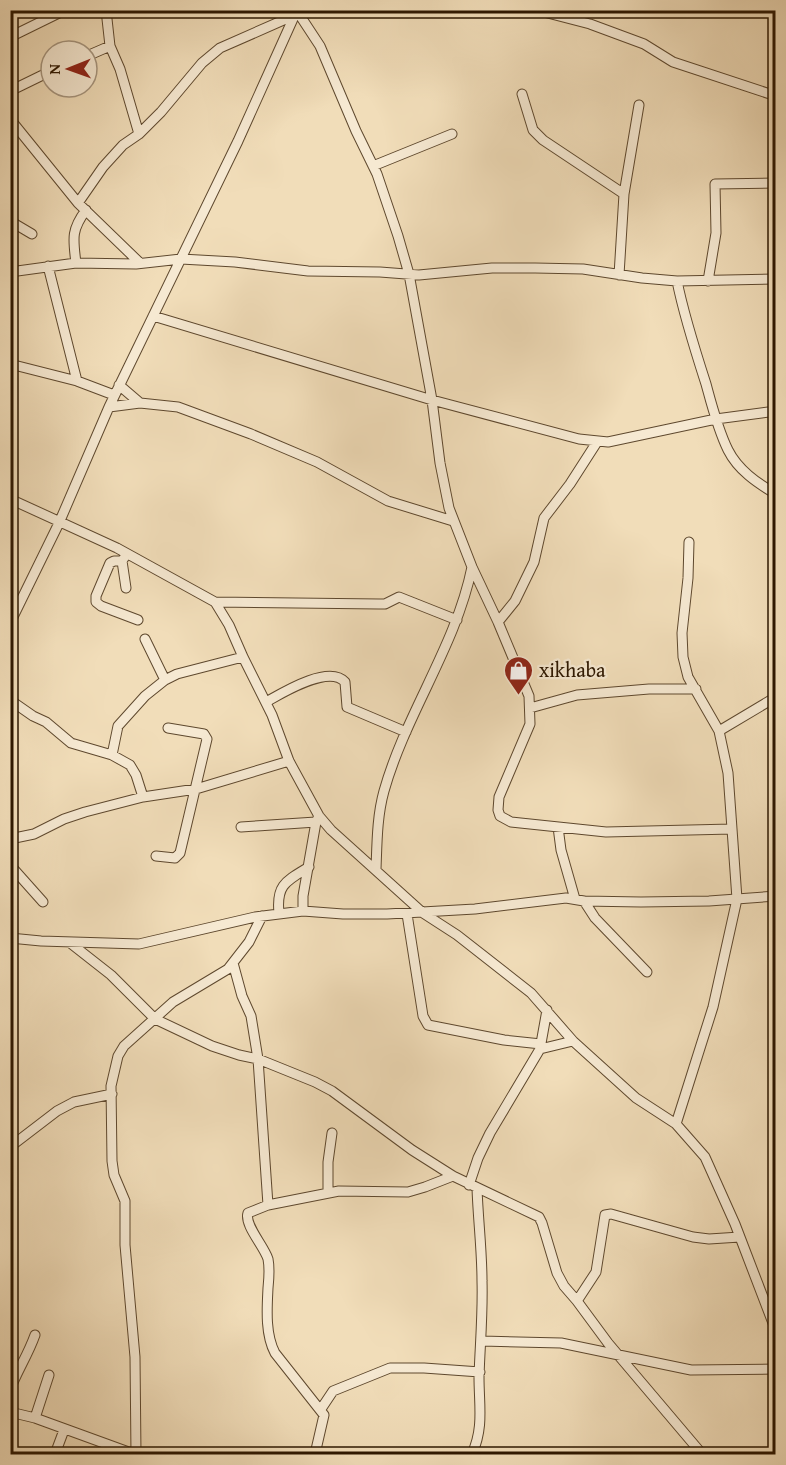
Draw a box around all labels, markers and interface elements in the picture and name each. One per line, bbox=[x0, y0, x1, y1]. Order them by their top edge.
north arrow bbox=[39, 39, 99, 99]
text: N bbox=[42, 63, 66, 75]
shop icon: xikhaba bbox=[502, 654, 534, 696]
place label: xikhaba bbox=[539, 655, 606, 684]

